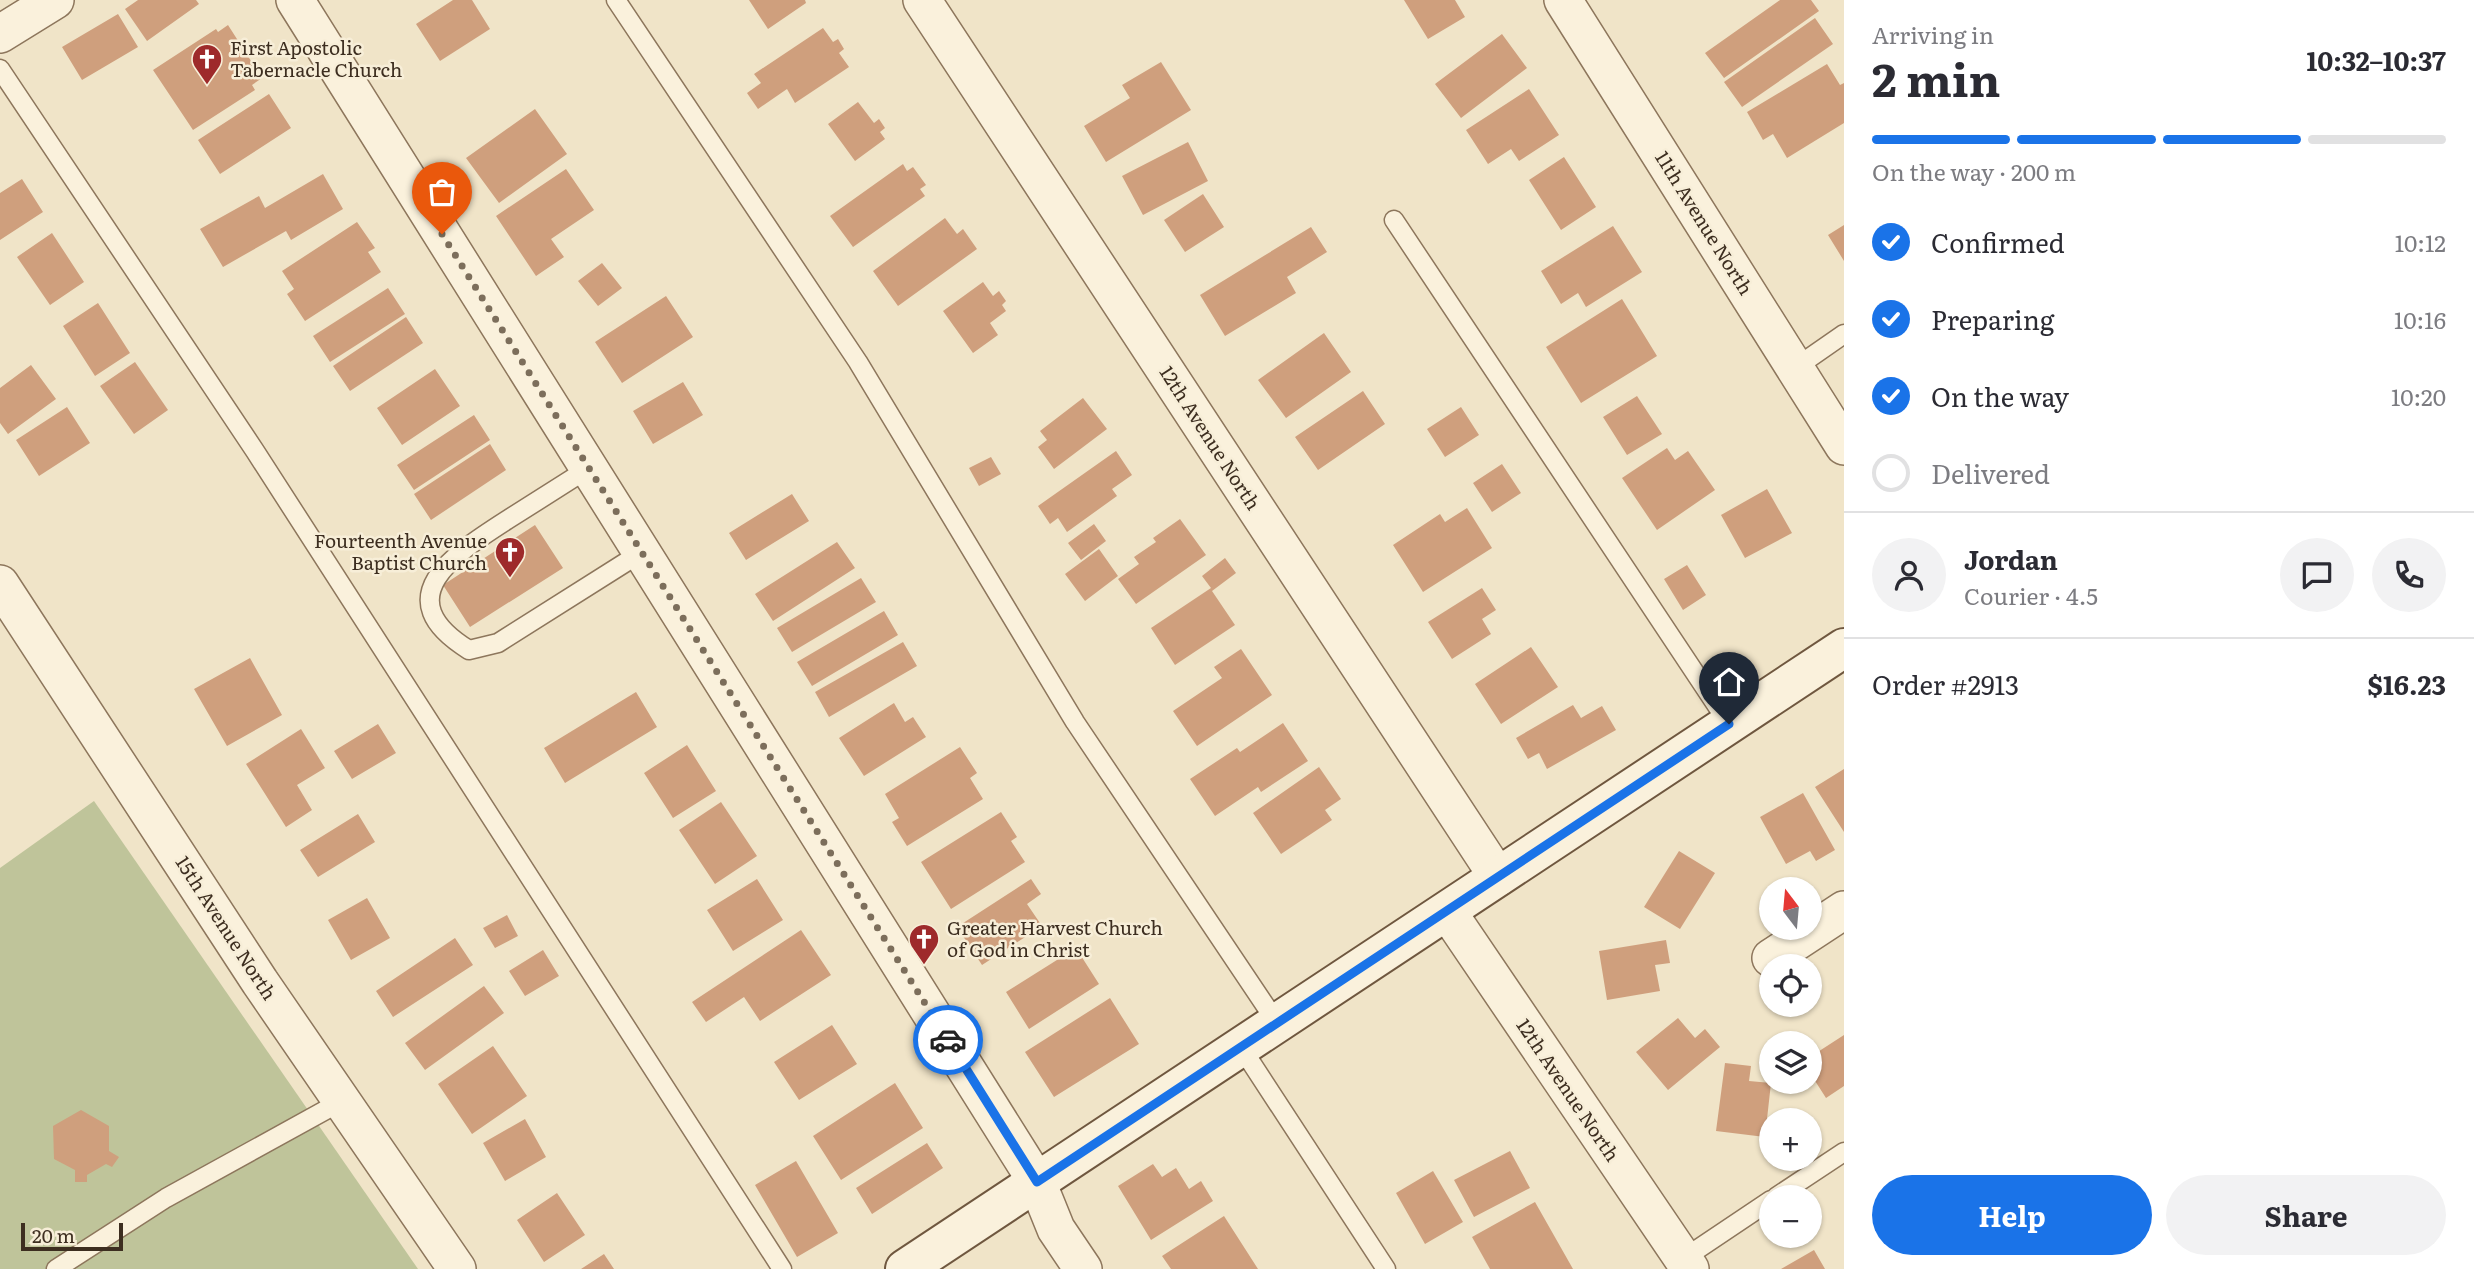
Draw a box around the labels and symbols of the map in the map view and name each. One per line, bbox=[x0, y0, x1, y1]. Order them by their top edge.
place label: First Apostolic Tabernacle Church bbox=[230, 33, 402, 83]
church icon: First Apostolic Tabernacle Church bbox=[190, 42, 224, 86]
street label: 11th Avenue North bbox=[1649, 145, 1760, 300]
pin bbox=[412, 162, 472, 234]
street label: 12th Avenue North bbox=[1154, 360, 1268, 515]
place label: Fourteenth Avenue Baptist Church bbox=[314, 526, 487, 576]
church icon: Fourteenth Avenue Baptist Church bbox=[493, 535, 527, 579]
pin bbox=[1699, 652, 1759, 724]
street label: 15th Avenue North bbox=[170, 850, 284, 1005]
north arrow bbox=[1759, 877, 1822, 940]
place label: Greater Harvest Church of God in Christ bbox=[947, 913, 1163, 963]
church icon: Greater Harvest Church of God in Christ bbox=[907, 922, 941, 966]
courier bbox=[913, 1005, 983, 1075]
street label: 12th Avenue North bbox=[1511, 1012, 1627, 1167]
scale bar bbox=[21, 1220, 122, 1252]

